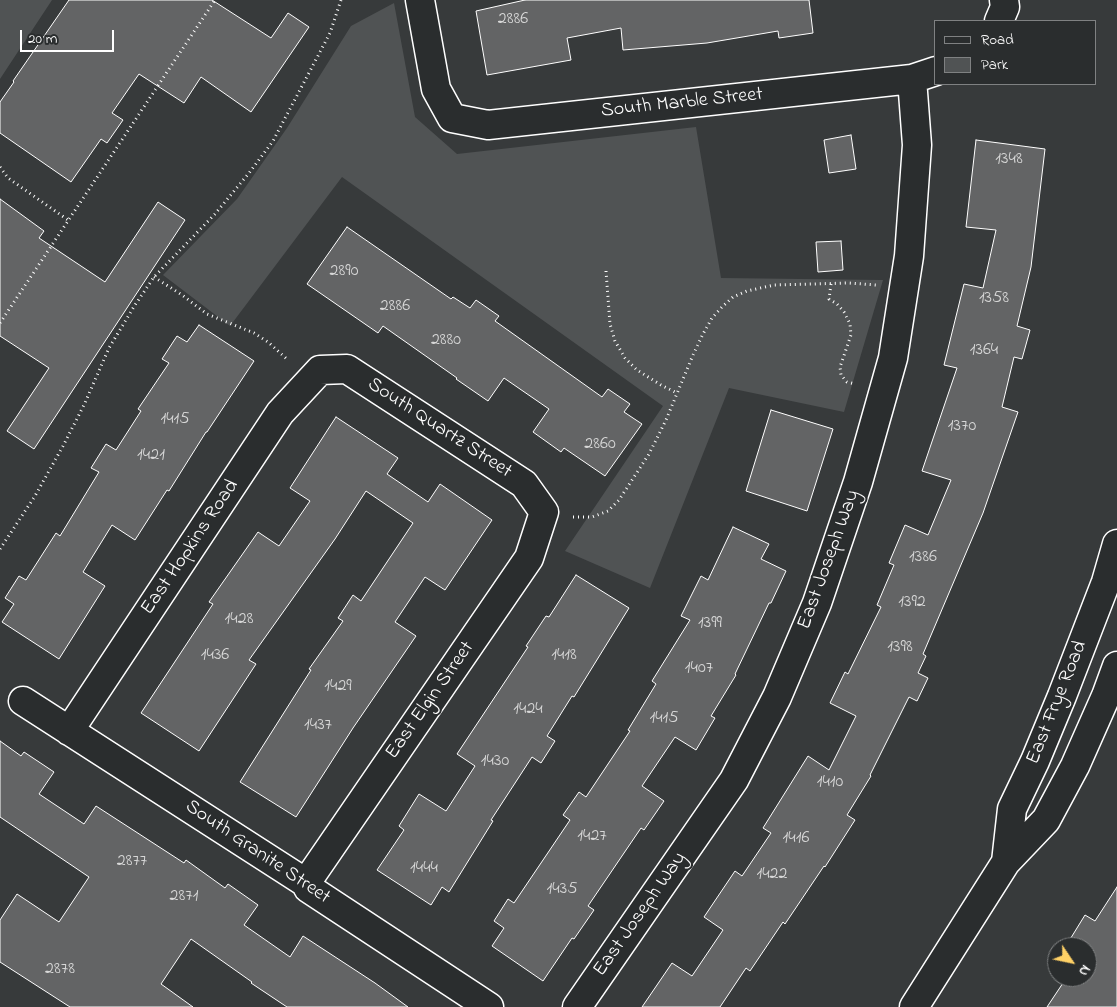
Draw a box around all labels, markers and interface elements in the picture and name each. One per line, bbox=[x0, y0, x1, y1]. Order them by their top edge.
house number: 2886 bbox=[498, 9, 528, 31]
scale bar bbox=[22, 20, 116, 52]
legend bbox=[934, 20, 1097, 85]
text: 20 m bbox=[28, 28, 57, 50]
text: Road bbox=[981, 29, 1014, 51]
text: Park bbox=[981, 54, 1008, 76]
street label: South Marble Street bbox=[600, 84, 764, 124]
house number: 1348 bbox=[995, 149, 1023, 171]
house number: 2890 bbox=[330, 261, 358, 283]
house number: 1358 bbox=[979, 288, 1009, 310]
house number: 2886 bbox=[380, 296, 410, 318]
house number: 2880 bbox=[431, 330, 461, 352]
house number: 1364 bbox=[970, 340, 998, 362]
street label: South Quartz Street bbox=[362, 373, 516, 485]
house number: 1415 bbox=[160, 409, 190, 431]
house number: 1370 bbox=[948, 416, 976, 438]
house number: 2860 bbox=[584, 434, 616, 456]
house number: 1421 bbox=[137, 445, 165, 467]
street label: East Hopkins Road bbox=[137, 476, 245, 620]
street label: East Joseph Way bbox=[794, 487, 866, 633]
house number: 1386 bbox=[909, 547, 937, 569]
house number: 1392 bbox=[898, 592, 926, 614]
house number: 1428 bbox=[225, 609, 253, 631]
house number: 1399 bbox=[698, 613, 722, 635]
house number: 1398 bbox=[887, 637, 913, 659]
street label: East Elgin Street bbox=[382, 638, 480, 764]
street label: East Frye Road bbox=[1022, 638, 1094, 768]
house number: 1436 bbox=[201, 645, 229, 667]
house number: 1418 bbox=[551, 645, 577, 667]
house number: 1407 bbox=[685, 658, 713, 680]
house number: 1429 bbox=[324, 676, 352, 698]
house number: 1424 bbox=[513, 699, 543, 721]
house number: 1415 bbox=[649, 708, 679, 730]
house number: 1437 bbox=[304, 715, 332, 737]
house number: 1430 bbox=[481, 751, 509, 773]
house number: 1410 bbox=[817, 772, 843, 794]
street label: South Granite Street bbox=[180, 796, 334, 910]
house number: 1427 bbox=[577, 826, 607, 848]
house number: 1416 bbox=[783, 828, 809, 850]
street label: East Joseph Way bbox=[589, 848, 693, 982]
house number: 2877 bbox=[117, 851, 147, 873]
house number: 1444 bbox=[410, 858, 438, 880]
house number: 1422 bbox=[756, 864, 788, 886]
house number: 1435 bbox=[547, 879, 577, 901]
house number: 2871 bbox=[170, 886, 198, 908]
north arrow bbox=[1047, 937, 1097, 987]
house number: 2878 bbox=[45, 959, 75, 981]
text: N bbox=[1073, 960, 1095, 980]

